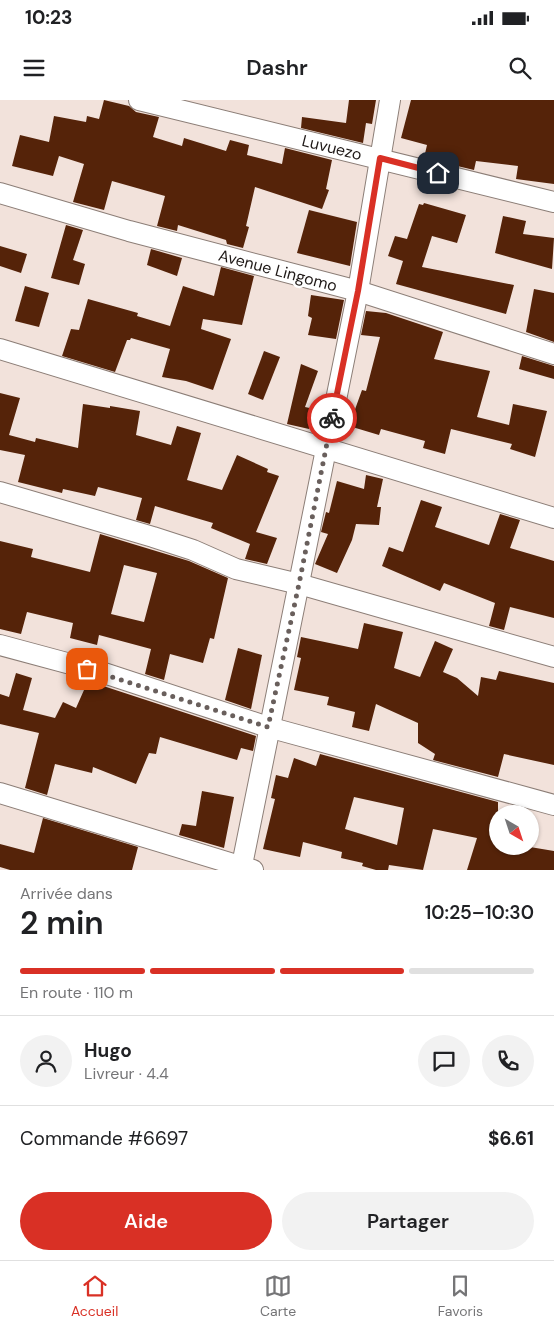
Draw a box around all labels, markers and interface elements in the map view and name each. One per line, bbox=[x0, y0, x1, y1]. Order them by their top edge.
text: 10:23 bbox=[25, 5, 73, 30]
text: Dashr bbox=[246, 53, 308, 82]
icon: menu bbox=[20, 54, 48, 82]
icon: search bbox=[506, 54, 534, 82]
street label: Luvuezo bbox=[300, 130, 364, 165]
pin bbox=[417, 152, 459, 194]
icon: home bbox=[424, 159, 452, 187]
street label: Avenue Lingomo bbox=[216, 245, 339, 296]
courier bbox=[307, 393, 357, 443]
icon: bike bbox=[318, 404, 346, 432]
pin bbox=[66, 648, 108, 690]
icon: bag bbox=[73, 655, 101, 683]
north arrow bbox=[489, 805, 539, 855]
map controls bbox=[489, 805, 539, 855]
text: Arrivée dans bbox=[20, 883, 113, 904]
text: 10:25–10:30 bbox=[425, 900, 534, 925]
text: 2 min bbox=[20, 902, 104, 944]
text: En route · 110 m bbox=[20, 982, 133, 1003]
button: person bbox=[20, 1035, 72, 1087]
button: chat bbox=[418, 1035, 470, 1087]
button: phone bbox=[482, 1035, 534, 1087]
text: Hugo bbox=[84, 1038, 132, 1063]
text: Livreur · 4.4 bbox=[84, 1063, 169, 1084]
text: Commande #6697 bbox=[20, 1126, 188, 1151]
text: $6.61 bbox=[488, 1126, 534, 1151]
button: Aide bbox=[20, 1192, 272, 1250]
button: Partager bbox=[282, 1192, 534, 1250]
tab: Accueil bbox=[71, 1272, 118, 1320]
tab: Carte bbox=[260, 1272, 296, 1320]
tab: Favoris bbox=[438, 1272, 483, 1320]

